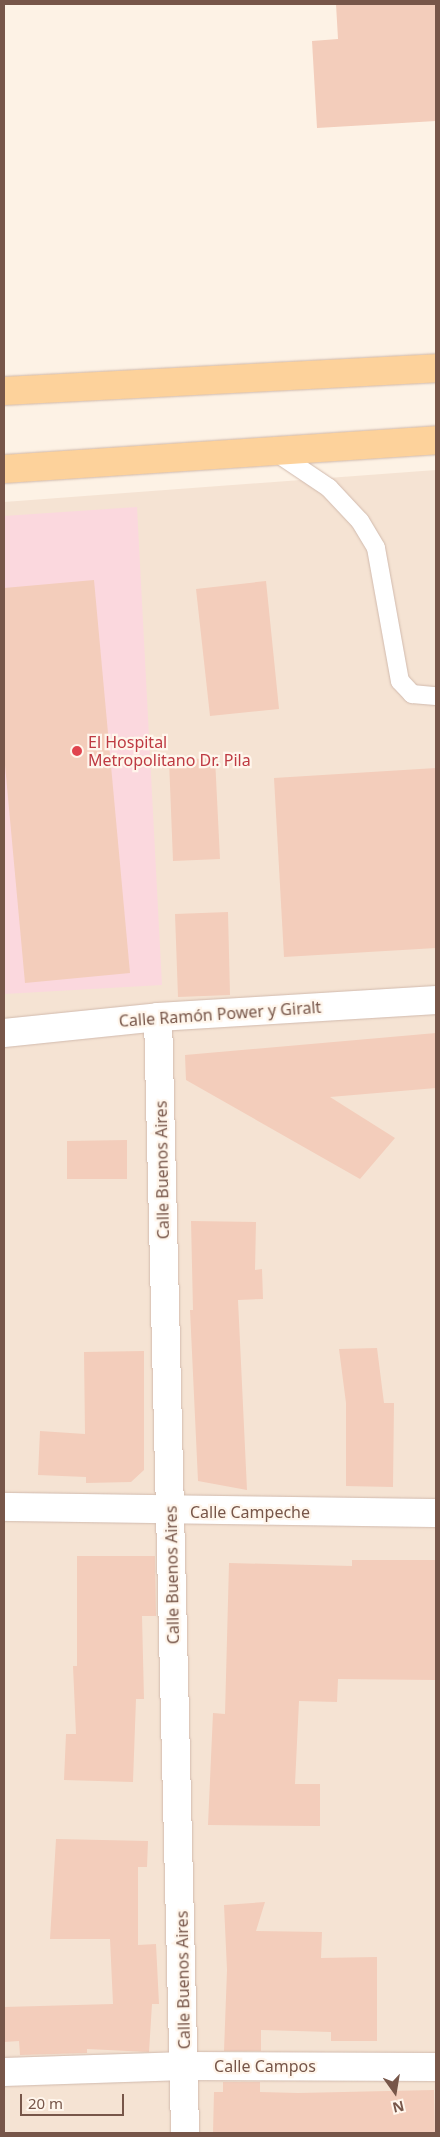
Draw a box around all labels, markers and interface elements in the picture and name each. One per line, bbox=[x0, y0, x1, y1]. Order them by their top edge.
place label: El Hospital Metropolitano Dr. Pila bbox=[88, 732, 251, 770]
marker: El Hospital Metropolitano Dr. Pila bbox=[70, 744, 84, 758]
street label: Calle Ramón Power y Giralt bbox=[118, 997, 322, 1031]
street label: Calle Buenos Aires bbox=[151, 1101, 173, 1239]
street label: Calle Campeche bbox=[190, 1502, 310, 1522]
street label: Calle Buenos Aires bbox=[161, 1506, 183, 1644]
street label: Calle Buenos Aires bbox=[172, 1911, 194, 2049]
street label: Calle Campos bbox=[214, 2056, 316, 2076]
north arrow bbox=[370, 2067, 420, 2117]
scale bar bbox=[22, 2084, 126, 2116]
text: 20 m bbox=[28, 2093, 63, 2113]
text: N bbox=[391, 2097, 406, 2118]

